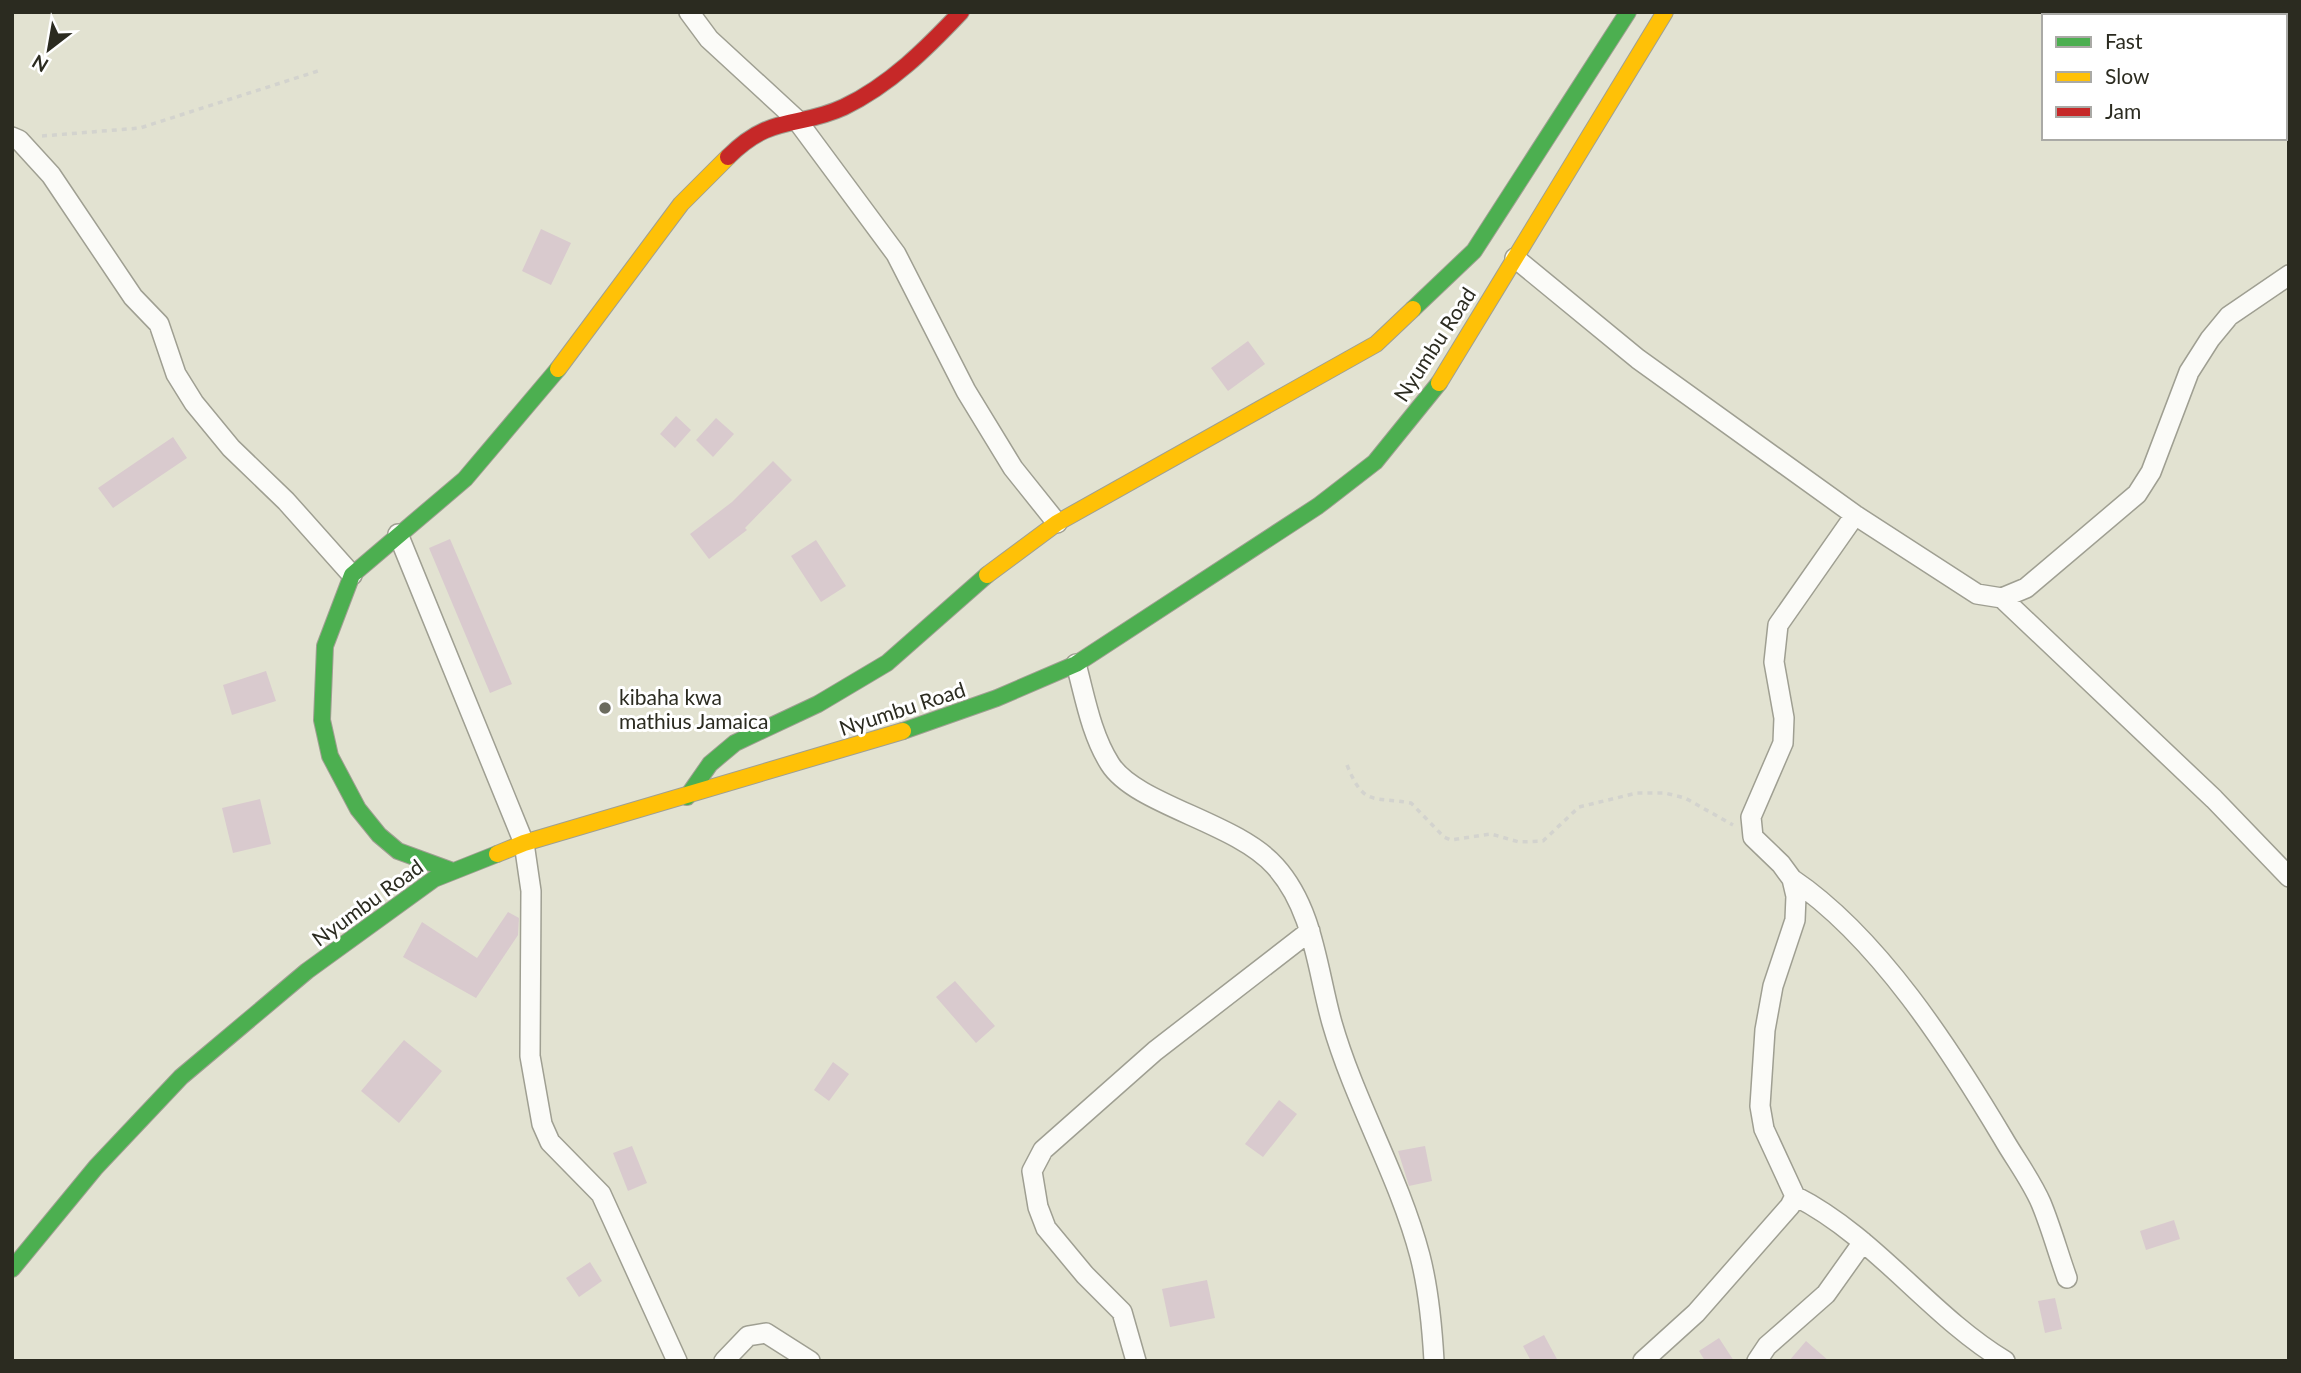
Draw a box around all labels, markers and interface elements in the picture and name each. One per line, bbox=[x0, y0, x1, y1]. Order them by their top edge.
north arrow bbox=[14, 14, 84, 84]
legend bbox=[2042, 14, 2287, 140]
text: Fast bbox=[2105, 28, 2143, 53]
text: N bbox=[28, 50, 52, 78]
text: Slow bbox=[2105, 63, 2150, 88]
text: Jam bbox=[2105, 98, 2141, 123]
street label: Nyumbu Road bbox=[1388, 282, 1480, 406]
street label: Nyumbu Road bbox=[836, 676, 968, 740]
place label: kibaha kwa mathius Jamaica bbox=[619, 684, 769, 733]
marker: kibaha kwa mathius Jamaica bbox=[597, 700, 613, 716]
street label: Nyumbu Road bbox=[307, 853, 427, 951]

